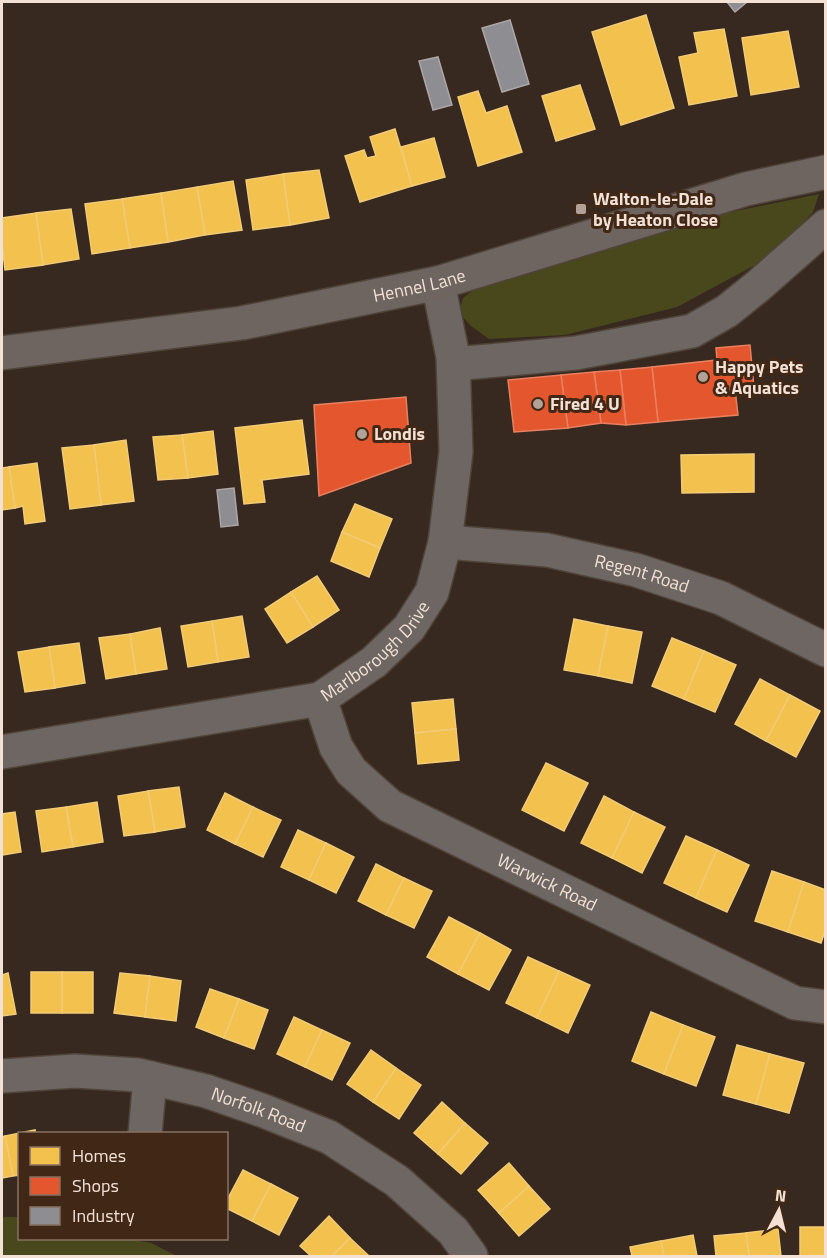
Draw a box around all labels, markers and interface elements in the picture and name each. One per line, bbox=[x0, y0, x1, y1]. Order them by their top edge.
place label: Walton-le-Dale by Heaton Close bbox=[593, 185, 718, 233]
marker: Walton-le-Dale by Heaton Close bbox=[574, 202, 588, 216]
street label: Hennel Lane bbox=[371, 261, 469, 309]
place label: Happy Pets & Aquatics bbox=[715, 353, 804, 401]
marker: Happy Pets & Aquatics bbox=[696, 370, 710, 384]
place label: Fired 4 U bbox=[550, 390, 620, 417]
marker: Fired 4 U bbox=[531, 397, 545, 411]
place label: Londis bbox=[374, 420, 425, 447]
marker: Londis bbox=[355, 427, 369, 441]
street label: Regent Road bbox=[592, 547, 693, 600]
street label: Marlborough Drive bbox=[315, 595, 436, 708]
street label: Warwick Road bbox=[493, 846, 602, 918]
street label: Norfolk Road bbox=[208, 1080, 310, 1139]
legend bbox=[18, 1132, 228, 1240]
text: Homes bbox=[72, 1142, 126, 1169]
text: Shops bbox=[72, 1172, 119, 1199]
north arrow bbox=[749, 1180, 809, 1240]
text: N bbox=[774, 1183, 788, 1208]
text: Industry bbox=[72, 1202, 135, 1229]

